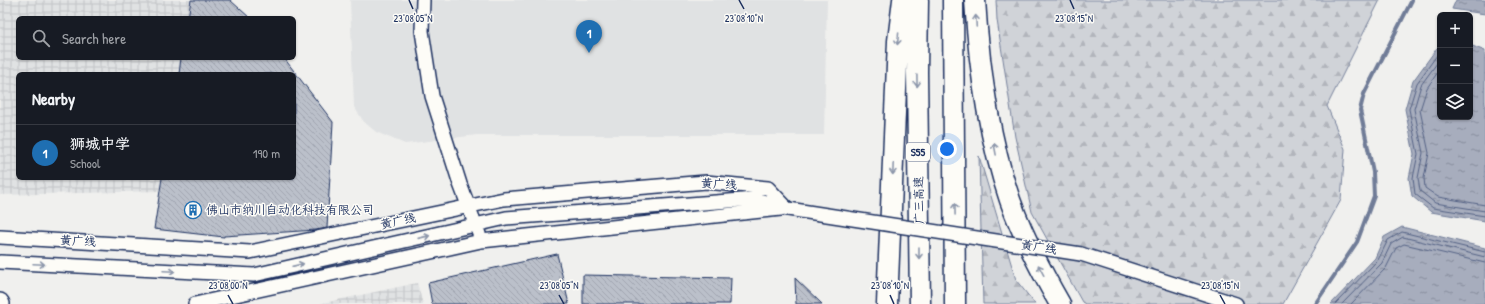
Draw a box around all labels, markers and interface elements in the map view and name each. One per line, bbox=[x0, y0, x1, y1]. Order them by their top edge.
text: 23°08'05"N bbox=[394, 12, 433, 25]
text: 23°08'10"N bbox=[725, 12, 763, 25]
text: 23°08'15"N bbox=[1055, 12, 1093, 25]
map controls bbox=[1437, 12, 1473, 120]
button: + bbox=[1437, 12, 1473, 48]
one-way arrow bbox=[973, 15, 980, 28]
search box bbox=[16, 16, 296, 60]
pin: 1 bbox=[576, 20, 602, 53]
icon: search bbox=[30, 27, 52, 49]
text: Search here bbox=[62, 28, 126, 49]
one-way arrow bbox=[895, 32, 902, 45]
button: − bbox=[1437, 48, 1473, 84]
one-way arrow bbox=[913, 74, 921, 87]
button: layers bbox=[1437, 84, 1473, 120]
text: Nearby bbox=[32, 87, 75, 110]
text: 狮城中学 bbox=[70, 133, 130, 154]
your location bbox=[937, 139, 957, 159]
road number: S55 bbox=[906, 143, 930, 161]
one-way arrow bbox=[991, 143, 999, 156]
text: 1 bbox=[43, 144, 47, 162]
text: 190 m bbox=[253, 144, 280, 162]
text: School bbox=[70, 154, 100, 172]
one-way arrow bbox=[890, 162, 897, 175]
street label: 黄广线 bbox=[701, 174, 737, 193]
street label: 广三高速 bbox=[910, 176, 927, 224]
building icon: 佛山市纳川自动化科技有限公司 bbox=[183, 200, 203, 220]
place label: 佛山市纳川自动化科技有限公司 bbox=[206, 201, 374, 218]
one-way arrow bbox=[951, 203, 958, 216]
street label: 黄广线 bbox=[379, 208, 417, 233]
street label: 黄广线 bbox=[60, 231, 96, 250]
one-way arrow bbox=[418, 232, 431, 240]
street label: 黄广线 bbox=[1020, 235, 1058, 258]
one-way arrow bbox=[915, 246, 923, 259]
one-way arrow bbox=[32, 261, 45, 268]
one-way arrow bbox=[291, 261, 304, 269]
one-way arrow bbox=[1037, 265, 1044, 277]
one-way arrow bbox=[162, 267, 175, 274]
text: 23°08'00"N bbox=[208, 279, 248, 292]
text: 23°08'05"N bbox=[540, 279, 579, 292]
text: 23°08'10"N bbox=[871, 279, 909, 292]
text: 23°08'15"N bbox=[1201, 279, 1239, 292]

